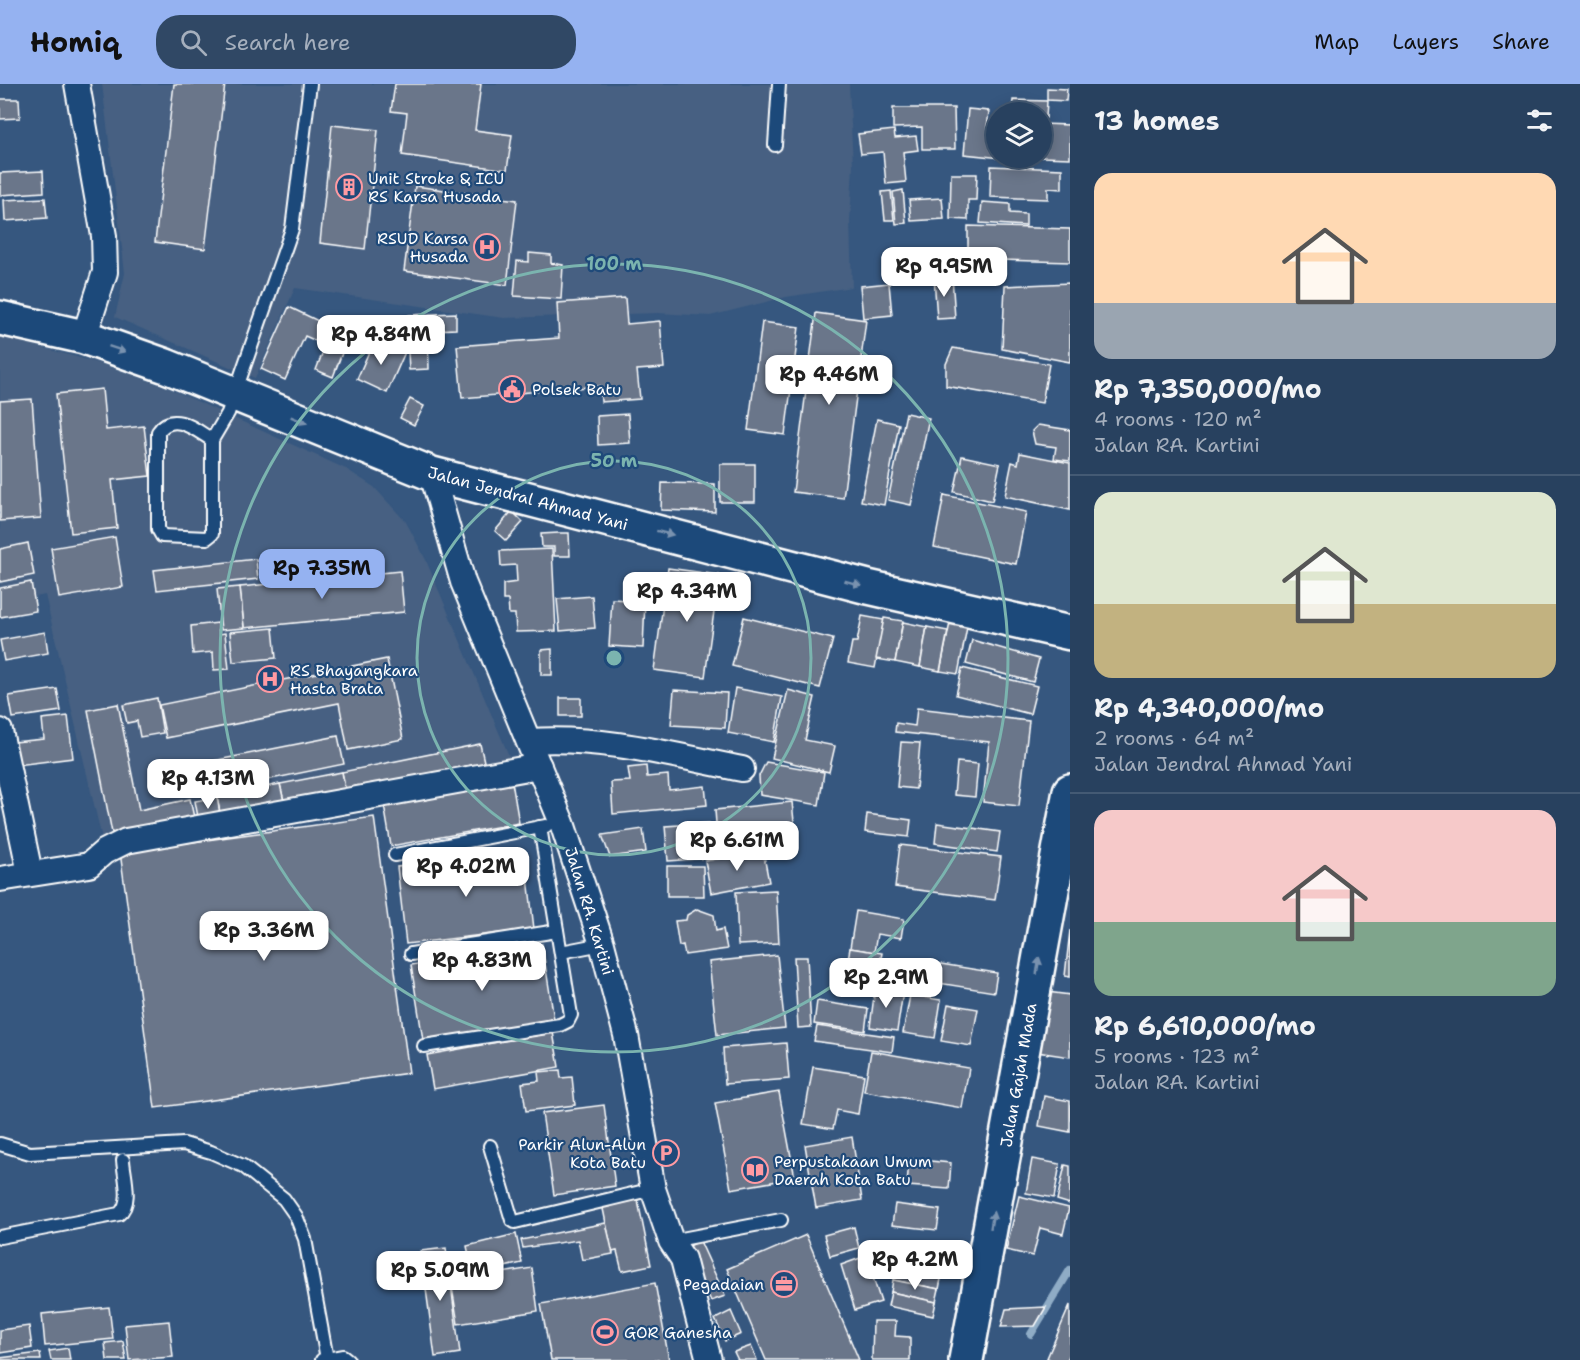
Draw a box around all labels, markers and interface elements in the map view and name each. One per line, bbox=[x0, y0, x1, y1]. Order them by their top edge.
search box bbox=[156, 15, 576, 69]
text: Homiq bbox=[30, 23, 120, 61]
icon: search bbox=[177, 26, 210, 59]
text: Search here bbox=[225, 28, 351, 57]
text: Map bbox=[1314, 28, 1359, 56]
text: Layers bbox=[1392, 28, 1459, 56]
text: Share bbox=[1492, 28, 1550, 56]
map controls bbox=[986, 102, 1052, 168]
button: layers bbox=[986, 102, 1052, 168]
text: 13 homes bbox=[1094, 103, 1220, 138]
icon: filters bbox=[1523, 104, 1556, 137]
place label: Unit Stroke & ICU RS Karsa Husada bbox=[368, 168, 504, 207]
building icon: Unit Stroke & ICU RS Karsa Husada bbox=[334, 172, 364, 202]
icon: home bbox=[1271, 212, 1379, 320]
place label: RSUD Karsa Husada bbox=[377, 228, 468, 267]
hospital icon: RSUD Karsa Husada bbox=[472, 232, 502, 262]
pin: Rp 9.95M bbox=[882, 247, 1006, 298]
text: 100 m bbox=[586, 252, 642, 276]
text: Rp 9.95M bbox=[895, 253, 993, 279]
pin: Rp 4.84M bbox=[319, 315, 443, 366]
text: Rp 4.84M bbox=[331, 321, 431, 347]
one-way arrow bbox=[109, 344, 127, 354]
pin: Rp 4.46M bbox=[767, 355, 891, 406]
text: Rp 4.46M bbox=[779, 361, 879, 387]
text: Rp 7,350,000/mo bbox=[1094, 371, 1322, 406]
public building icon: Polsek Batu bbox=[497, 374, 527, 404]
place label: Polsek Batu bbox=[532, 379, 621, 400]
text: 4 rooms · 120 m² bbox=[1094, 406, 1262, 432]
one-way arrow bbox=[290, 416, 308, 425]
text: Jalan RA. Kartini bbox=[1094, 432, 1260, 458]
text: 50 m bbox=[591, 449, 638, 473]
street label: Jalan Jendral Ahmad Yani bbox=[425, 462, 630, 535]
one-way arrow bbox=[656, 529, 674, 539]
icon: home bbox=[1271, 531, 1379, 639]
pin: Rp 7.35M bbox=[260, 549, 384, 600]
text: Rp 7.35M bbox=[273, 555, 371, 581]
pin: Rp 4.34M bbox=[625, 572, 749, 623]
text: Rp 4.34M bbox=[637, 578, 737, 604]
one-way arrow bbox=[845, 579, 863, 588]
centre of rings bbox=[604, 648, 624, 668]
place label: RS Bhayangkara Hasta Brata bbox=[290, 660, 418, 699]
hospital icon: RS Bhayangkara Hasta Brata bbox=[255, 664, 285, 694]
text: Rp 4,340,000/mo bbox=[1094, 690, 1324, 725]
text: 2 rooms · 64 m² bbox=[1094, 725, 1254, 751]
text: Jalan Jendral Ahmad Yani bbox=[1094, 751, 1352, 777]
pin: Rp 4.13M bbox=[146, 759, 270, 810]
text: Rp 4.13M bbox=[161, 765, 255, 791]
pin: Rp 6.61M bbox=[675, 821, 799, 872]
text: Rp 6.61M bbox=[690, 827, 784, 853]
street label: Jalan RA. Kartini bbox=[560, 845, 619, 978]
pin: Rp 4.02M bbox=[404, 847, 528, 898]
icon: home bbox=[1271, 849, 1379, 957]
text: Rp 4.02M bbox=[416, 853, 516, 879]
pin: Rp 3.36M bbox=[202, 911, 326, 962]
text: Rp 3.36M bbox=[214, 917, 314, 943]
pin: Rp 4.83M bbox=[420, 941, 544, 992]
text: Rp 4.83M bbox=[432, 947, 532, 973]
one-way arrow bbox=[1034, 956, 1043, 975]
pin: Rp 2.9M bbox=[831, 958, 941, 1009]
text: Rp 2.9M bbox=[843, 964, 929, 990]
street label: Jalan Gajah Mada bbox=[995, 1001, 1042, 1149]
text: Rp 6,610,000/mo bbox=[1094, 1008, 1316, 1043]
text: 5 rooms · 123 m² bbox=[1094, 1043, 1260, 1069]
text: Jalan RA. Kartini bbox=[1094, 1069, 1260, 1095]
place label: Parkir Alun-Alun Kota Batu bbox=[518, 1134, 646, 1173]
parking icon: Parkir Alun-Alun Kota Batu bbox=[651, 1138, 681, 1168]
place label: Perpustakaan Umum Daerah Kota Batu bbox=[774, 1151, 932, 1190]
library icon: Perpustakaan Umum Daerah Kota Batu bbox=[740, 1155, 770, 1185]
one-way arrow bbox=[988, 1210, 997, 1229]
pin: Rp 4.2M bbox=[860, 1240, 970, 1291]
text: Rp 4.2M bbox=[872, 1246, 958, 1272]
pin: Rp 5.09M bbox=[378, 1251, 502, 1302]
text: Rp 5.09M bbox=[391, 1257, 489, 1283]
office icon: Pegadaian bbox=[769, 1269, 799, 1299]
place label: Pegadaian bbox=[683, 1274, 764, 1295]
sports icon: GOR Ganesha bbox=[590, 1317, 620, 1347]
place label: GOR Ganesha bbox=[624, 1322, 732, 1343]

